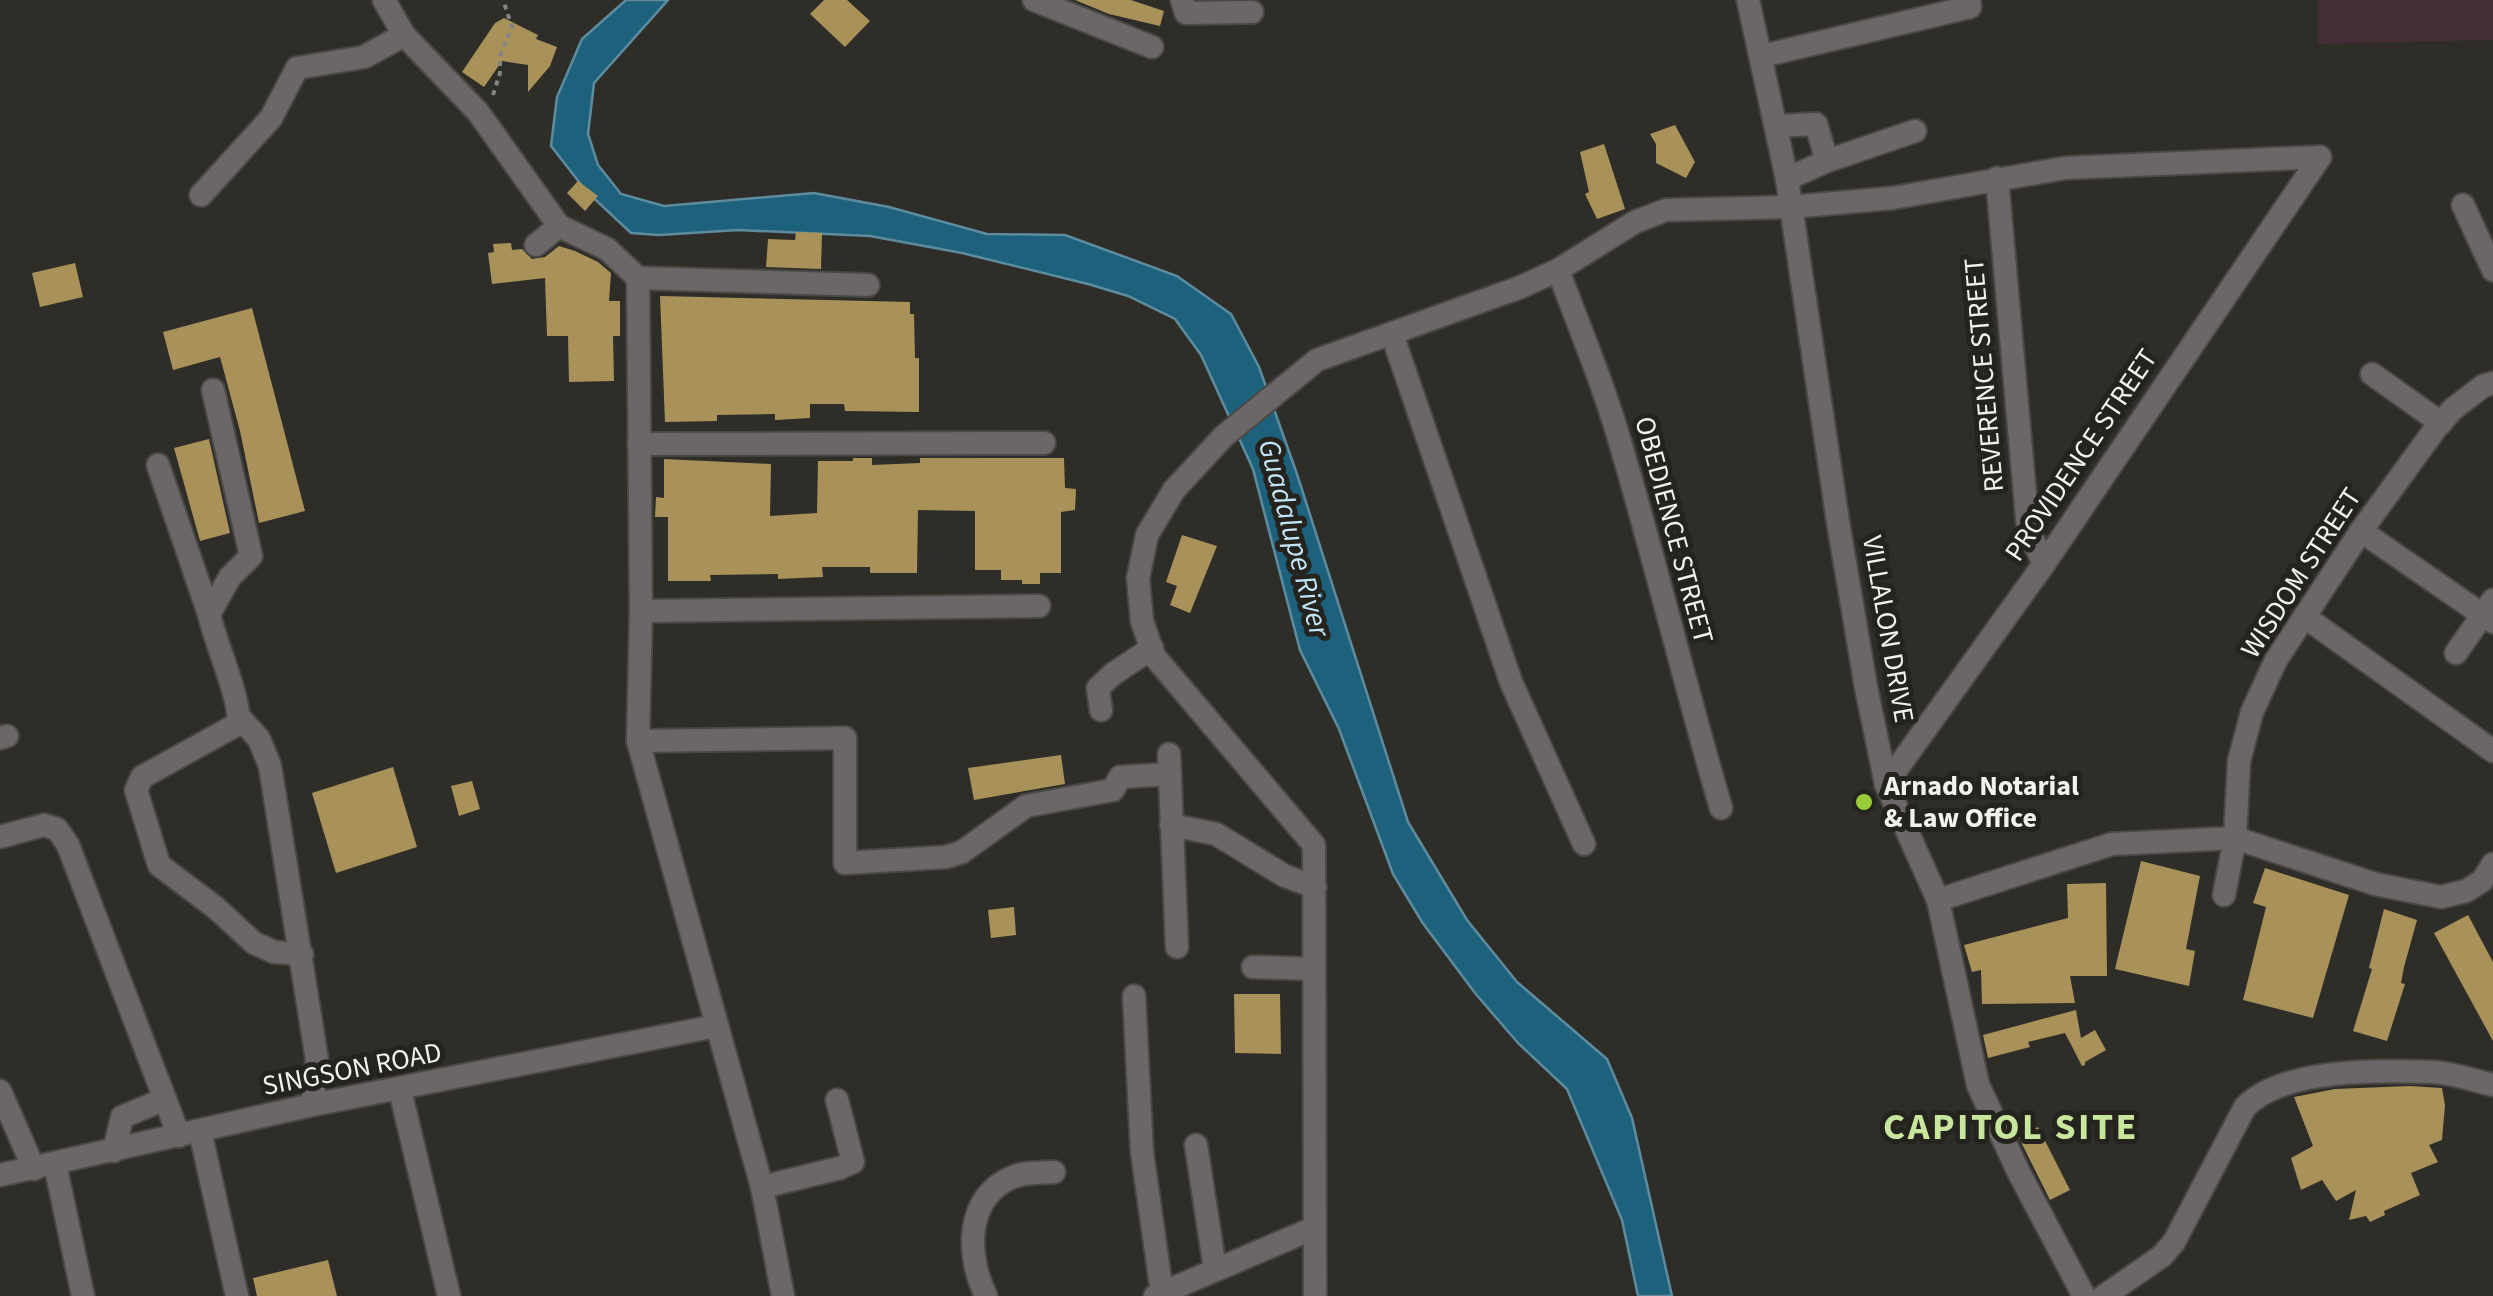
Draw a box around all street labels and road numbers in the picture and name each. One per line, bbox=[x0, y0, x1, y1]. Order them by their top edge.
street label: REVERENCE STREET bbox=[1954, 256, 2014, 494]
street label: PROVIDENCE STREET bbox=[1995, 341, 2167, 569]
street label: OBEDIENCE STREET bbox=[1624, 412, 1724, 648]
street label: WISDOM STREET bbox=[2231, 480, 2371, 666]
street label: VILLALON DRIVE bbox=[1852, 532, 1924, 726]
street label: SINGSON ROAD bbox=[259, 1032, 445, 1106]

